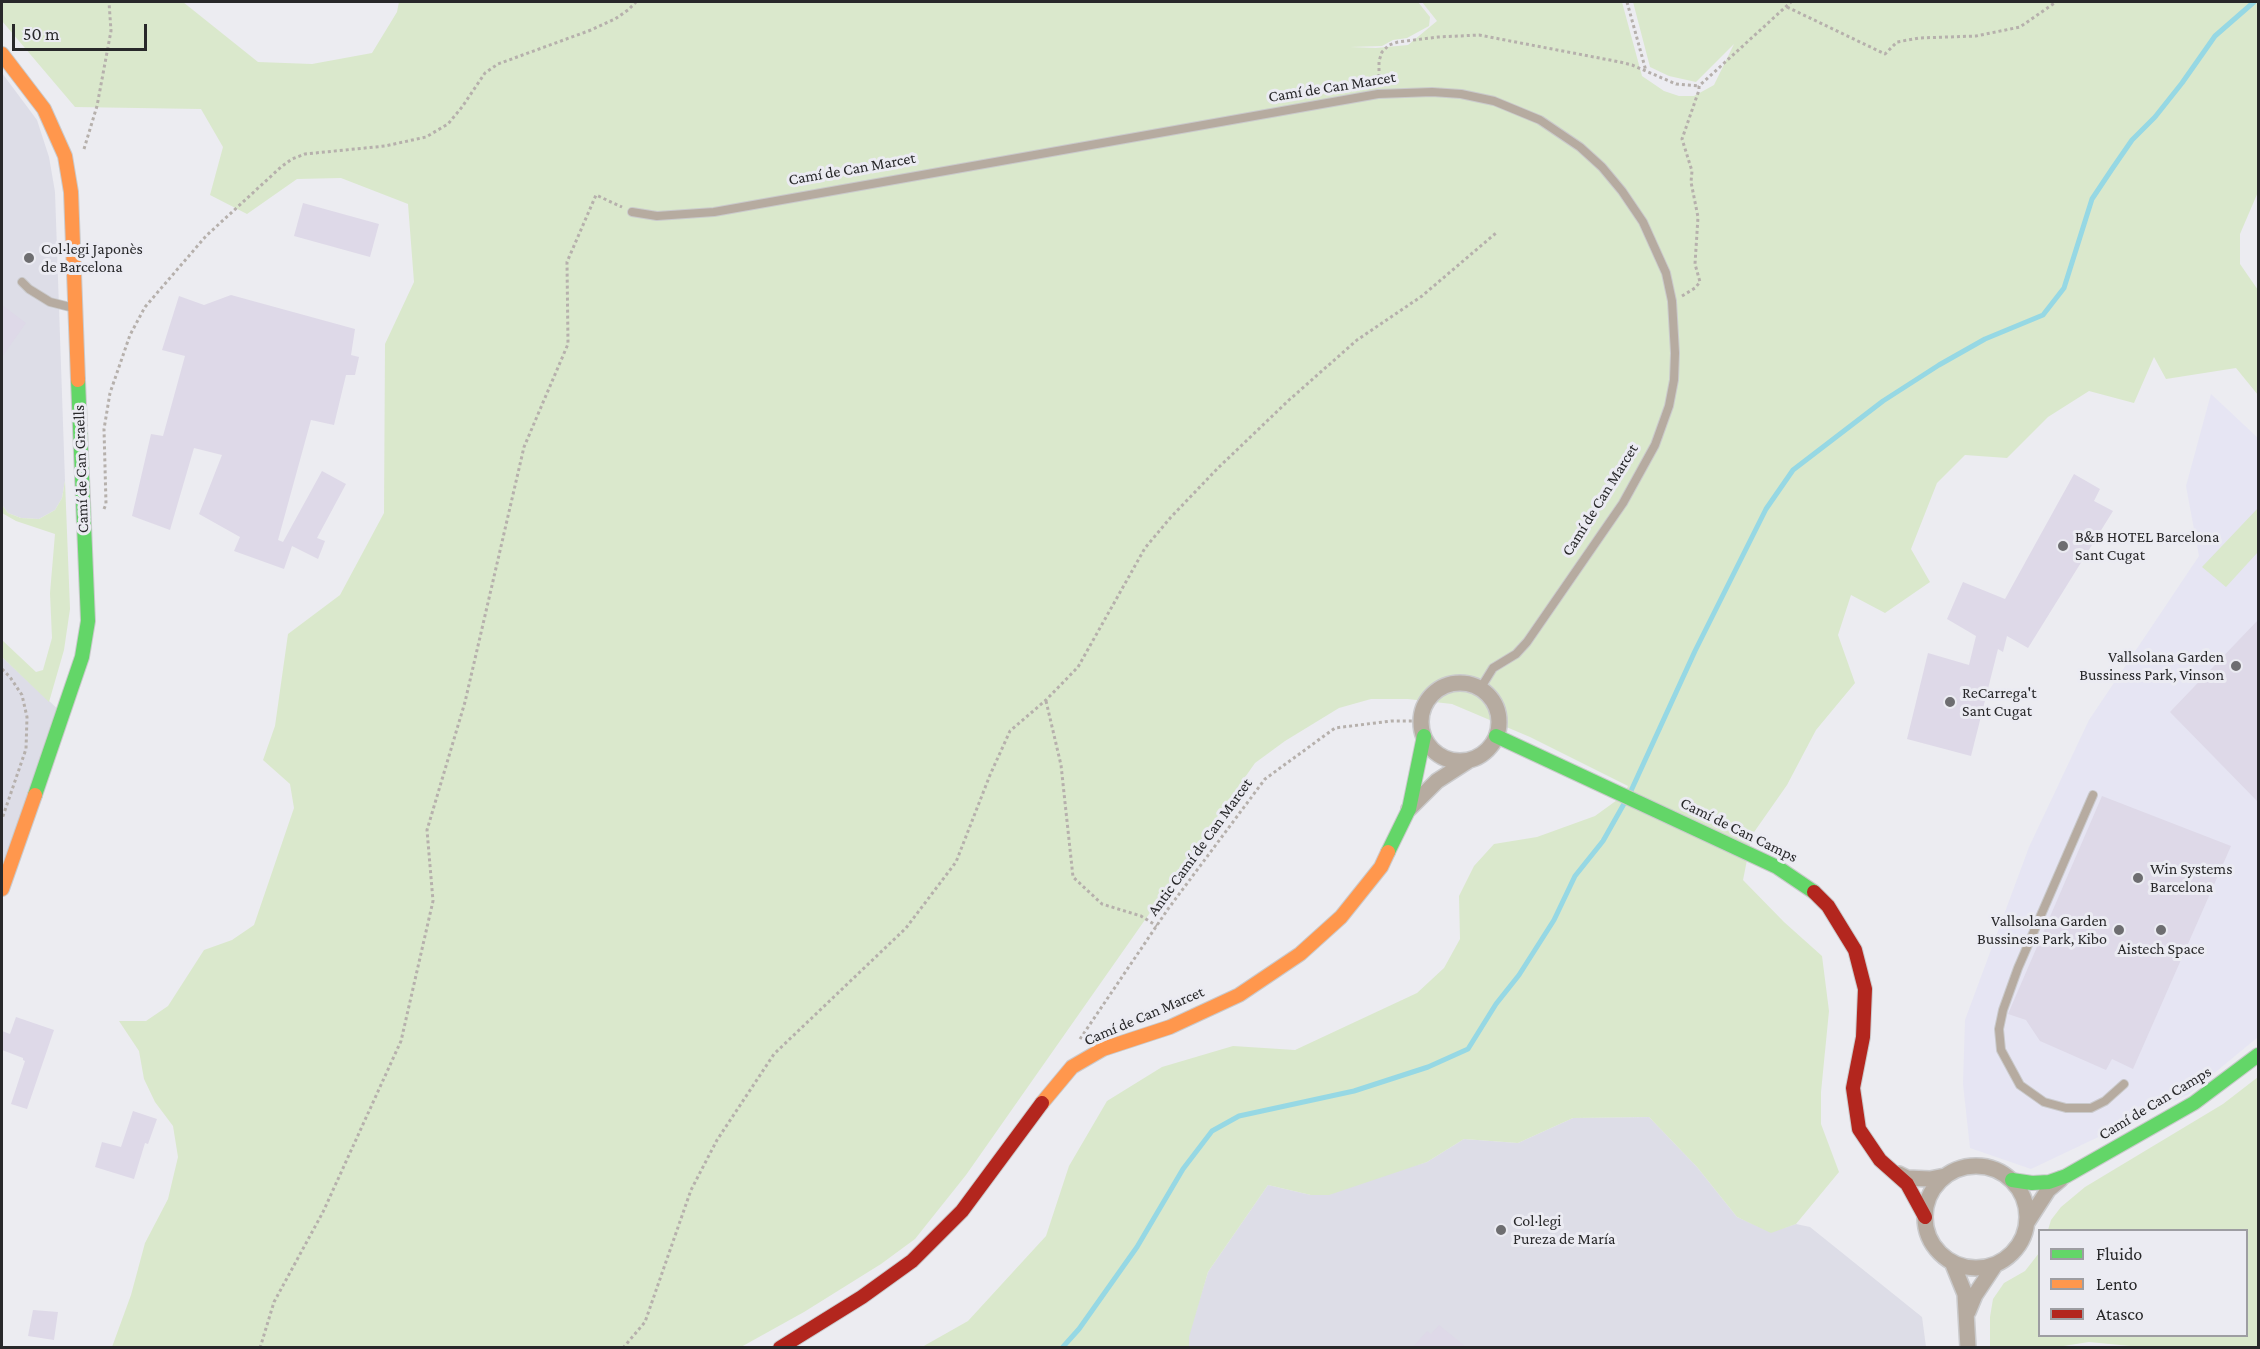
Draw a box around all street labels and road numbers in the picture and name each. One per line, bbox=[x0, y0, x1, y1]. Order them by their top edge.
street label: Camí de Can Marcet bbox=[1267, 67, 1397, 107]
street label: Camí de Can Marcet bbox=[787, 148, 917, 190]
street label: Camí de Can Graells bbox=[69, 405, 93, 533]
street label: Camí de Can Marcet bbox=[1558, 440, 1642, 560]
street label: Antic Camí de Can Marcet bbox=[1144, 774, 1256, 920]
street label: Camí de Can Camps bbox=[1677, 793, 1801, 867]
street label: Camí de Can Marcet bbox=[1081, 982, 1207, 1050]
street label: Camí de Can Camps bbox=[2095, 1062, 2215, 1144]

